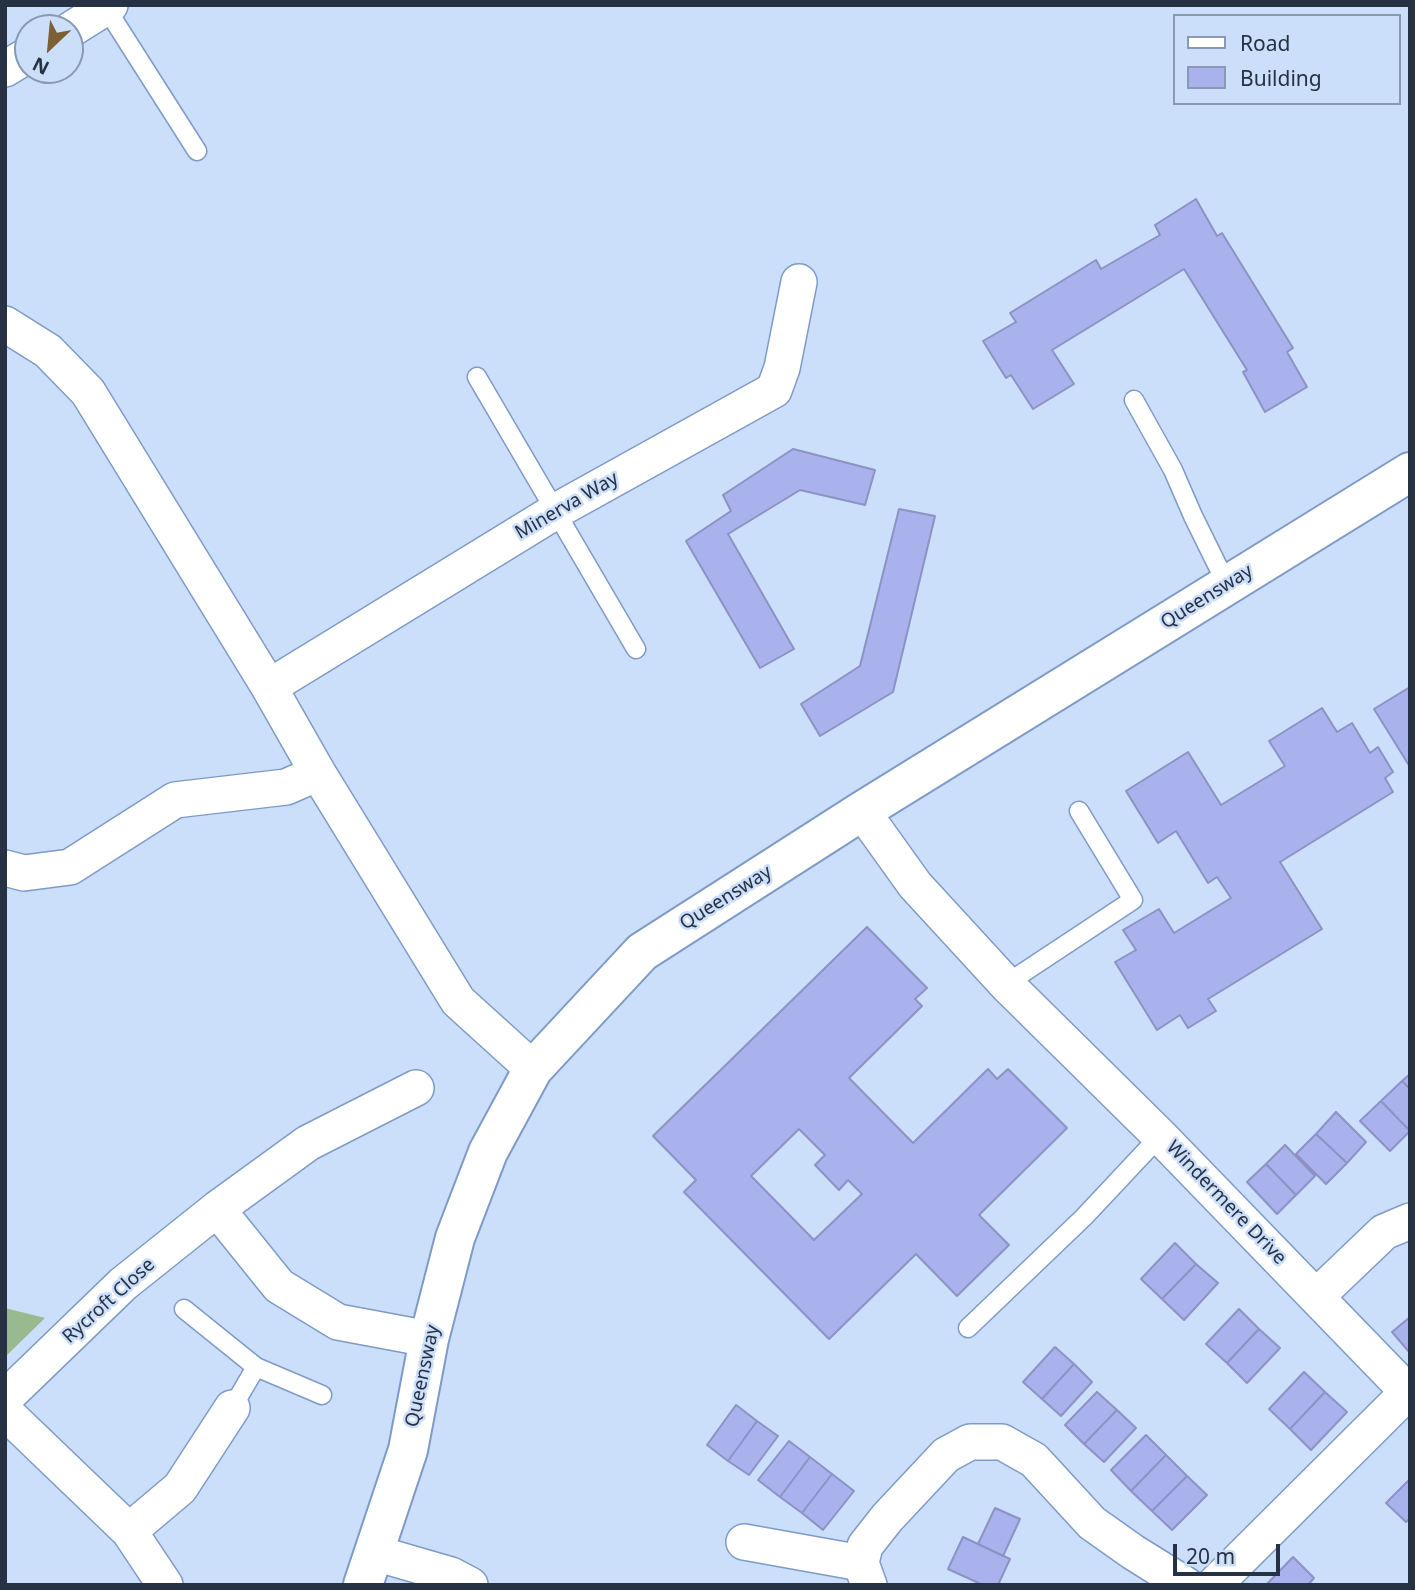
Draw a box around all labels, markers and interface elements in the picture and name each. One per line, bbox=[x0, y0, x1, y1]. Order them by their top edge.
north arrow bbox=[14, 14, 84, 84]
legend bbox=[1174, 14, 1401, 105]
text: Road bbox=[1240, 29, 1290, 57]
text: N bbox=[28, 51, 53, 81]
text: Building bbox=[1240, 64, 1322, 92]
street label: Minerva Way bbox=[511, 467, 623, 545]
street label: Queensway bbox=[1157, 560, 1257, 634]
street label: Queensway bbox=[676, 861, 776, 935]
street label: Windermere Drive bbox=[1161, 1136, 1291, 1270]
street label: Rycroft Close bbox=[58, 1254, 160, 1348]
street label: Queensway bbox=[401, 1323, 445, 1429]
scale bar bbox=[1177, 1530, 1284, 1574]
text: 20 m bbox=[1186, 1542, 1235, 1570]

